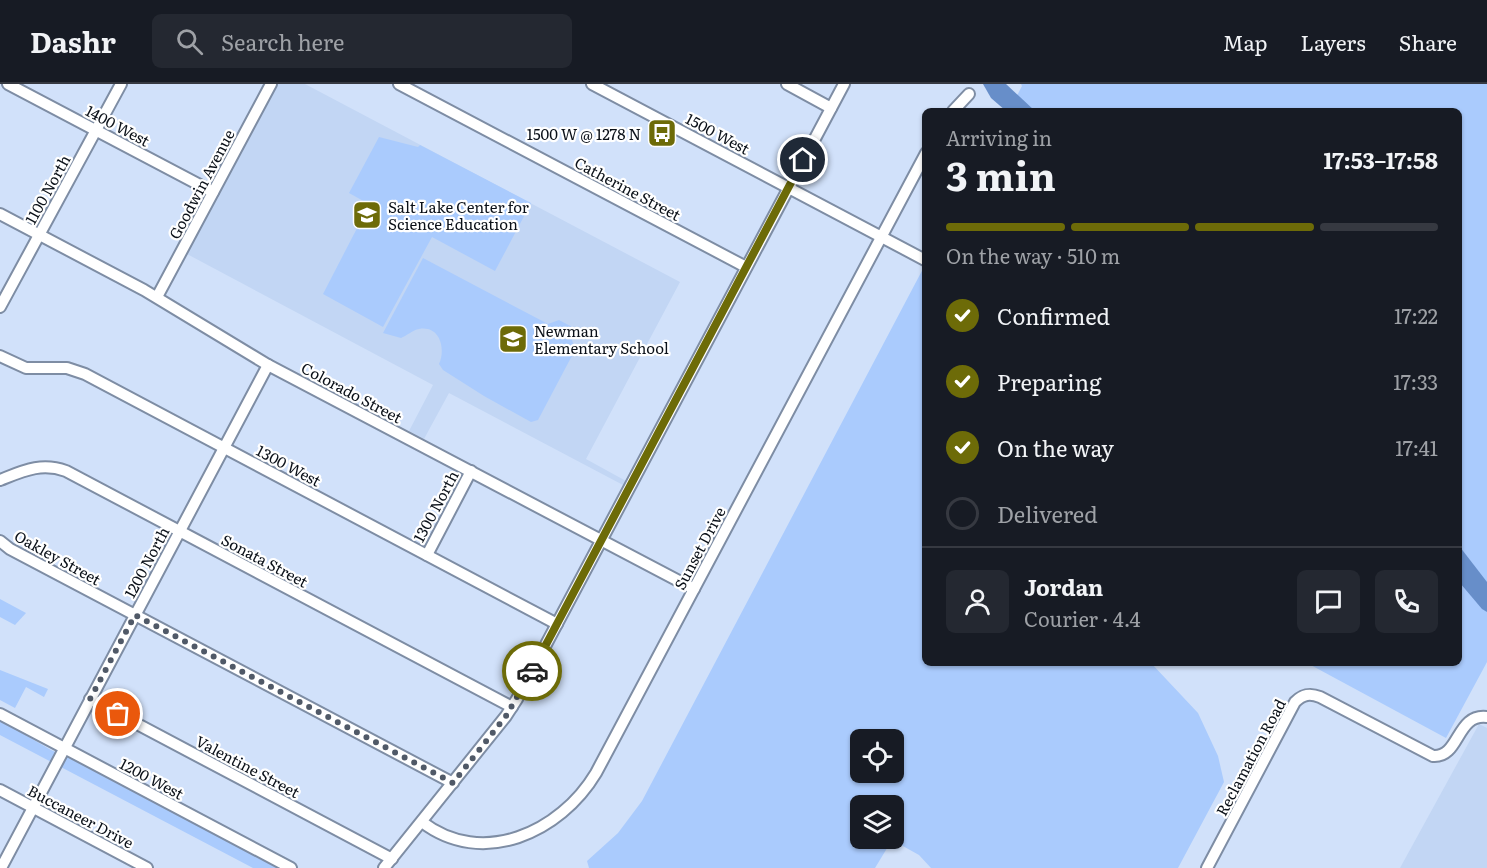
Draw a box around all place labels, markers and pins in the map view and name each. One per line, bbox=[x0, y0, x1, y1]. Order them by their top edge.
bus stop icon: 1500 W @ 1278 N bbox=[646, 117, 678, 149]
place label: 1500 W @ 1278 N bbox=[527, 122, 641, 145]
pin bbox=[777, 134, 828, 185]
place label: Salt Lake Center for Science Education bbox=[388, 195, 529, 235]
school or university icon: Salt Lake Center for Science Education bbox=[351, 199, 383, 231]
place label: Newman Elementary School bbox=[534, 319, 669, 359]
school or university icon: Newman Elementary School bbox=[497, 323, 529, 355]
pin bbox=[92, 688, 143, 739]

